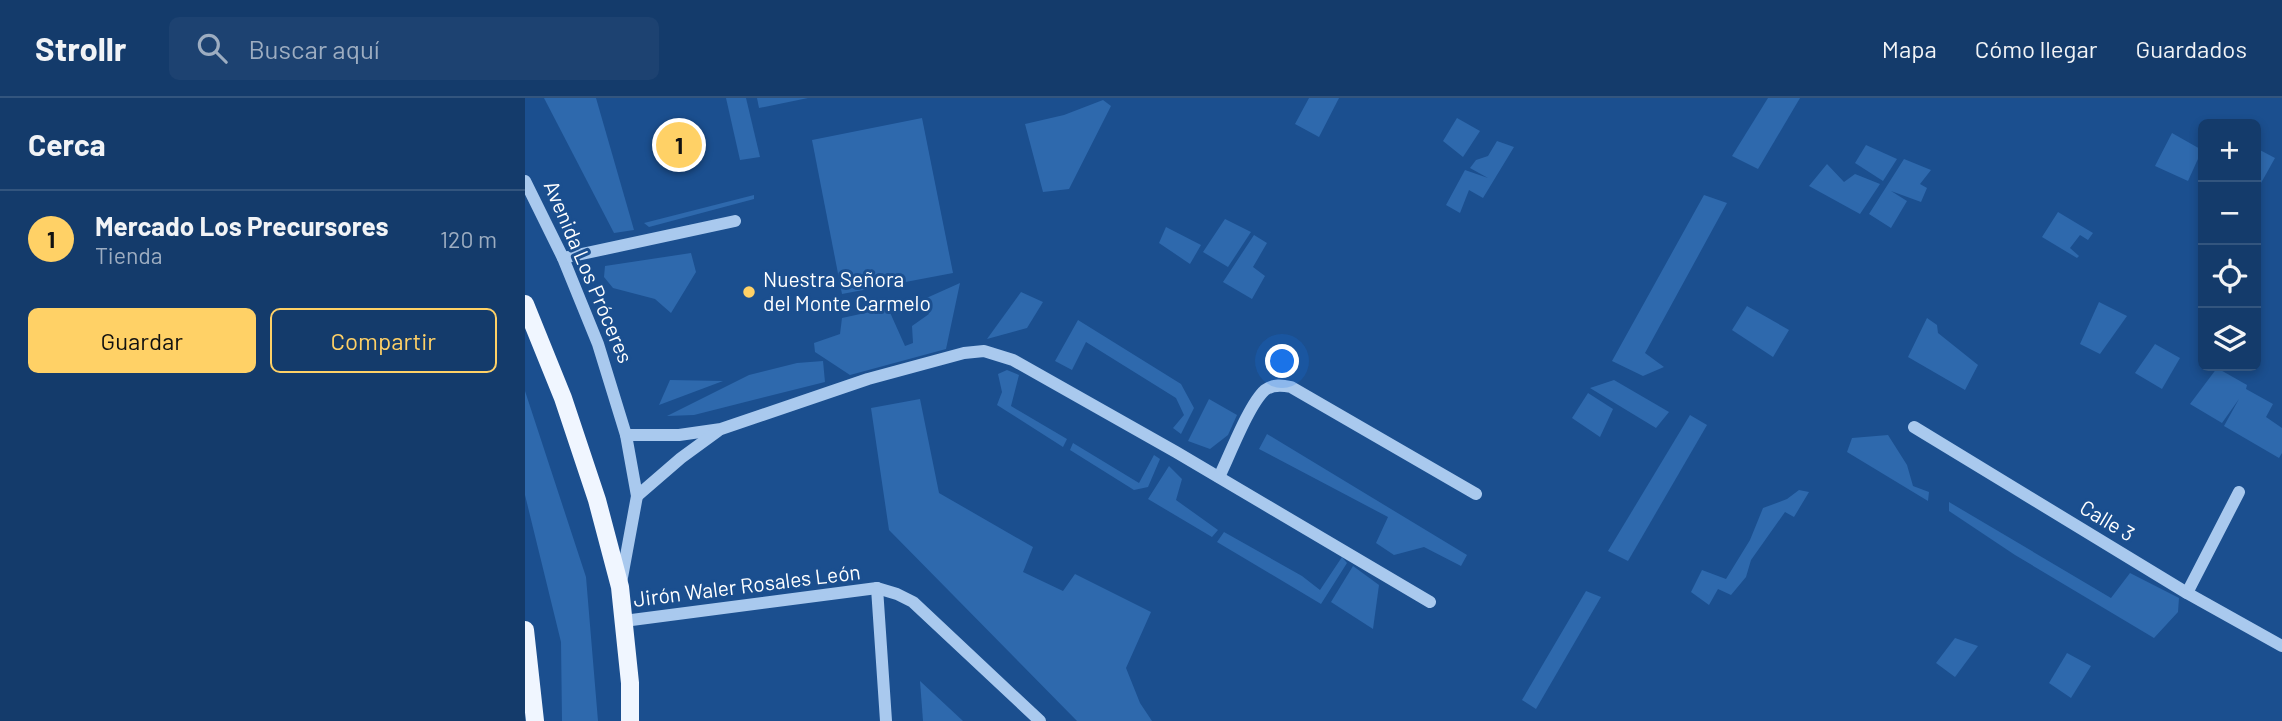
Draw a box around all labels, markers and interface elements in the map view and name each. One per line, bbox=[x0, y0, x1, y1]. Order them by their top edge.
search box bbox=[169, 17, 659, 80]
text: Strollr bbox=[35, 28, 127, 68]
icon: search bbox=[193, 29, 231, 67]
text: Buscar aquí bbox=[249, 33, 379, 64]
text: Mapa bbox=[1882, 34, 1937, 63]
text: Cómo llegar bbox=[1975, 34, 2097, 63]
text: Guardados bbox=[2135, 34, 2247, 63]
pin: 1 bbox=[656, 119, 702, 171]
map controls bbox=[2198, 119, 2261, 371]
button: + bbox=[2198, 119, 2261, 182]
text: Cerca bbox=[28, 126, 106, 162]
street label: Avenida Los Próceres bbox=[540, 176, 639, 366]
button: − bbox=[2198, 182, 2261, 245]
text: Mercado Los Precursores bbox=[95, 210, 389, 241]
text: 1 bbox=[47, 225, 55, 253]
text: 120 m bbox=[440, 225, 497, 253]
text: Tienda bbox=[95, 241, 162, 269]
button: locate bbox=[2198, 245, 2261, 308]
place label: Nuestra Señora del Monte Carmelo bbox=[763, 266, 931, 315]
marker: Nuestra Señora del Monte Carmelo bbox=[741, 284, 757, 300]
button: Guardar bbox=[28, 308, 256, 373]
button: Compartir bbox=[270, 308, 497, 373]
button: layers bbox=[2198, 308, 2261, 371]
your location bbox=[1265, 344, 1299, 378]
street label: Calle 3 bbox=[2076, 494, 2140, 546]
street label: Jirón Waler Rosales León bbox=[632, 558, 862, 611]

